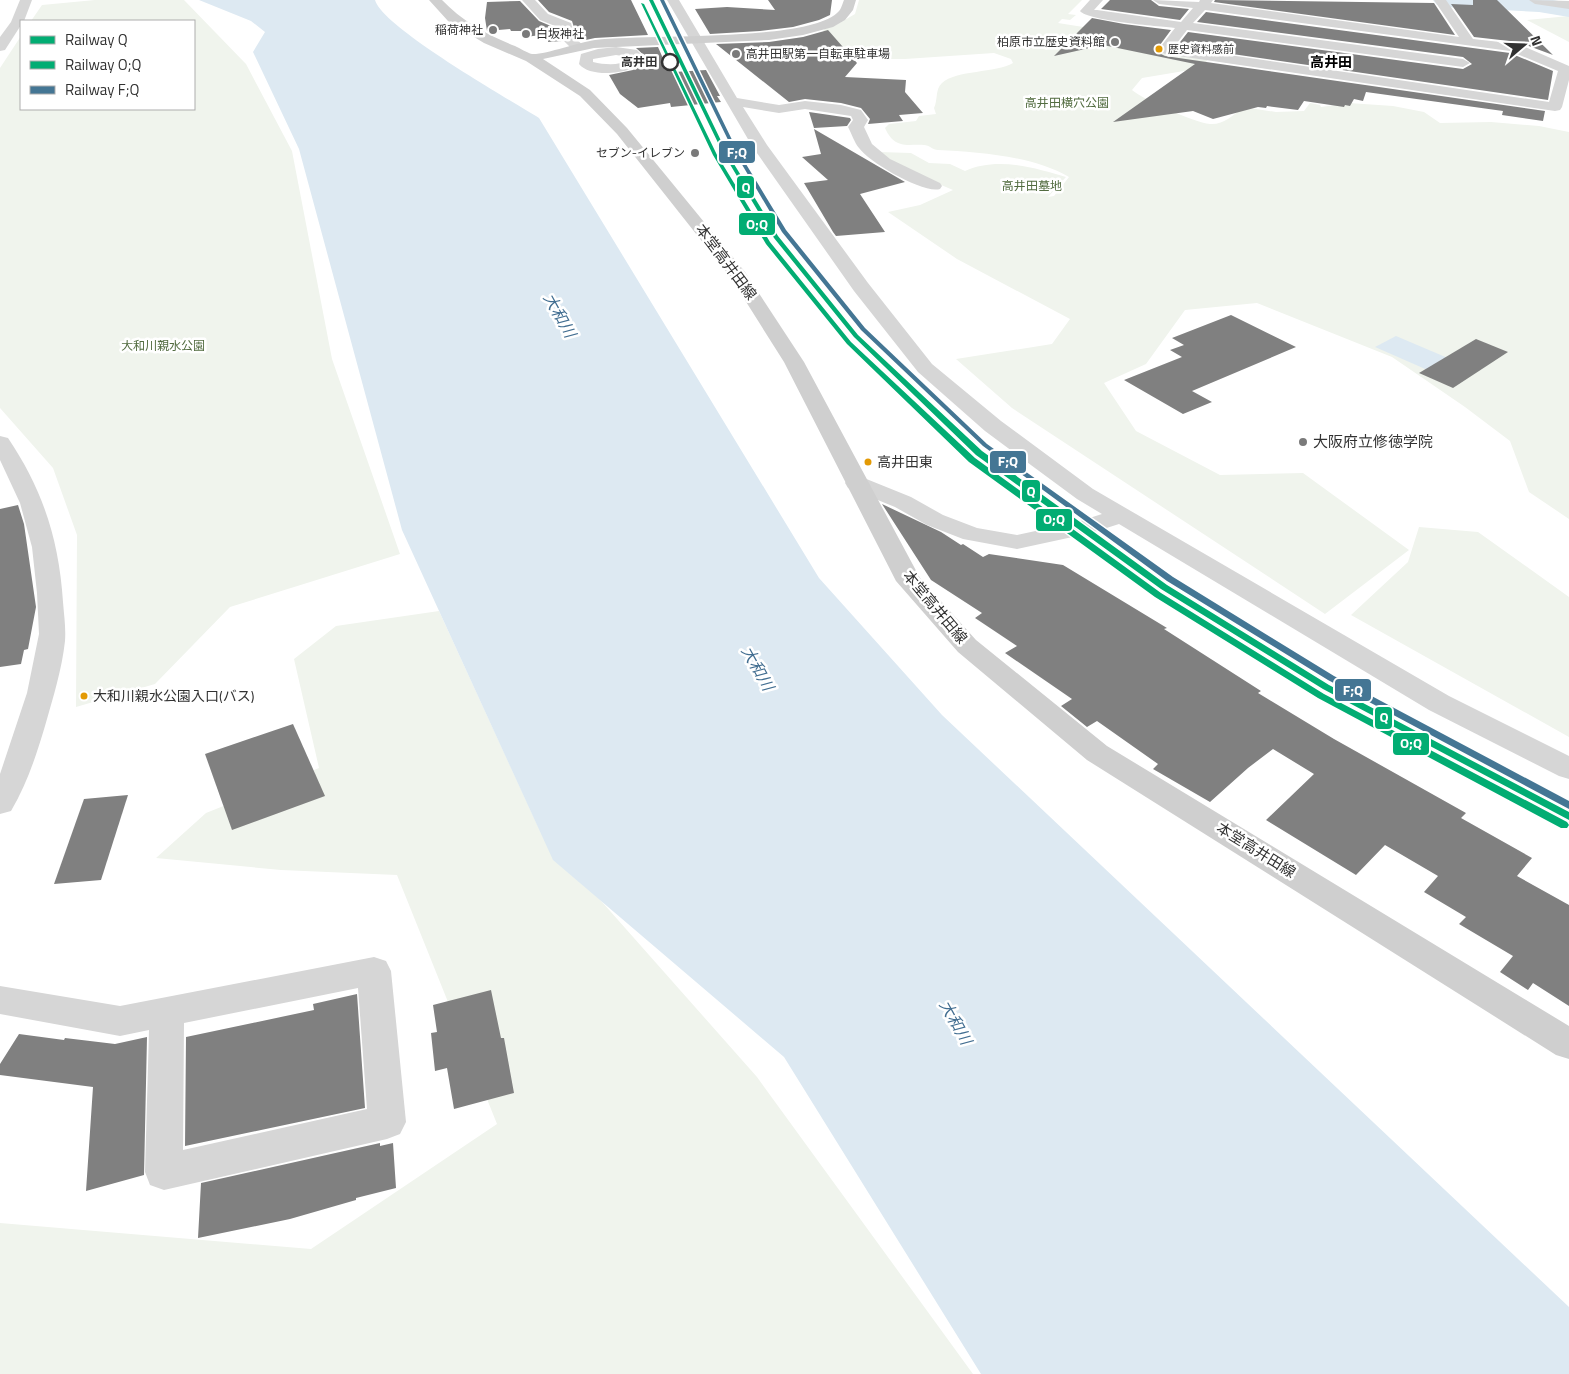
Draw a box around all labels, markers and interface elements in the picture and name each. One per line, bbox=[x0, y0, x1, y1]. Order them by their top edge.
legend bbox=[20, 20, 195, 110]
place label: 稲荷神社 bbox=[435, 20, 483, 39]
north arrow bbox=[1499, 20, 1549, 70]
marker: 稲荷神社 bbox=[487, 24, 499, 36]
place label: 白坂神社 bbox=[536, 24, 584, 43]
text: Railway Q bbox=[65, 28, 128, 51]
marker: 白坂神社 bbox=[520, 28, 532, 40]
place label: 柏原市立歴史資料館 bbox=[997, 32, 1105, 51]
text: N bbox=[1525, 33, 1548, 49]
marker: 柏原市立歴史資料館 bbox=[1109, 36, 1121, 48]
place label: 歴史資料感前 bbox=[1168, 41, 1234, 57]
place label: 高井田駅第一自転車駐車場 bbox=[746, 44, 890, 63]
marker: 歴史資料感前 bbox=[1154, 44, 1164, 54]
marker: 高井田駅第一自転車駐車場 bbox=[730, 48, 742, 60]
district label: 高井田 bbox=[1310, 51, 1352, 72]
place label: 高井田 bbox=[621, 52, 657, 71]
text: Railway O;Q bbox=[65, 53, 141, 76]
marker: 高井田 bbox=[661, 53, 679, 71]
text: Railway F;Q bbox=[65, 78, 139, 101]
park label: 高井田横穴公園 bbox=[1025, 93, 1109, 112]
line badge: F;Q bbox=[718, 140, 756, 164]
text: F;Q bbox=[727, 141, 747, 162]
place label: セブン-イレブン bbox=[596, 143, 685, 162]
marker: セブン-イレブン bbox=[689, 147, 701, 159]
line badge: Q bbox=[736, 175, 755, 199]
text: Q bbox=[741, 176, 751, 197]
park label: 高井田墓地 bbox=[1002, 176, 1062, 195]
line badge: O;Q bbox=[738, 212, 776, 236]
text: O;Q bbox=[746, 213, 768, 234]
street label: 本堂高井田線 bbox=[690, 219, 763, 305]
water label: 大和川 bbox=[538, 288, 583, 344]
park label: 大和川親水公園 bbox=[121, 336, 205, 355]
place label: 大阪府立修徳学院 bbox=[1313, 430, 1433, 453]
marker: 大阪府立修徳学院 bbox=[1297, 436, 1309, 448]
line badge: F;Q bbox=[989, 450, 1027, 474]
text: F;Q bbox=[998, 450, 1018, 471]
place label: 高井田東 bbox=[877, 451, 933, 472]
marker: 高井田東 bbox=[863, 457, 873, 467]
line badge: Q bbox=[1021, 479, 1041, 503]
text: Q bbox=[1026, 480, 1036, 501]
line badge: O;Q bbox=[1035, 508, 1073, 532]
text: O;Q bbox=[1043, 508, 1065, 529]
street label: 本堂高井田線 bbox=[898, 565, 973, 649]
water label: 大和川 bbox=[736, 641, 781, 697]
line badge: F;Q bbox=[1334, 678, 1372, 702]
text: F;Q bbox=[1343, 679, 1363, 700]
place label: 大和川親水公園入口(バス) bbox=[93, 685, 254, 706]
marker: 大和川親水公園入口(バス) bbox=[79, 691, 89, 701]
line badge: Q bbox=[1374, 706, 1393, 730]
text: Q bbox=[1379, 706, 1389, 727]
line badge: O;Q bbox=[1392, 732, 1430, 756]
text: O;Q bbox=[1400, 732, 1422, 753]
street label: 本堂高井田線 bbox=[1212, 816, 1301, 883]
water label: 大和川 bbox=[934, 995, 979, 1051]

